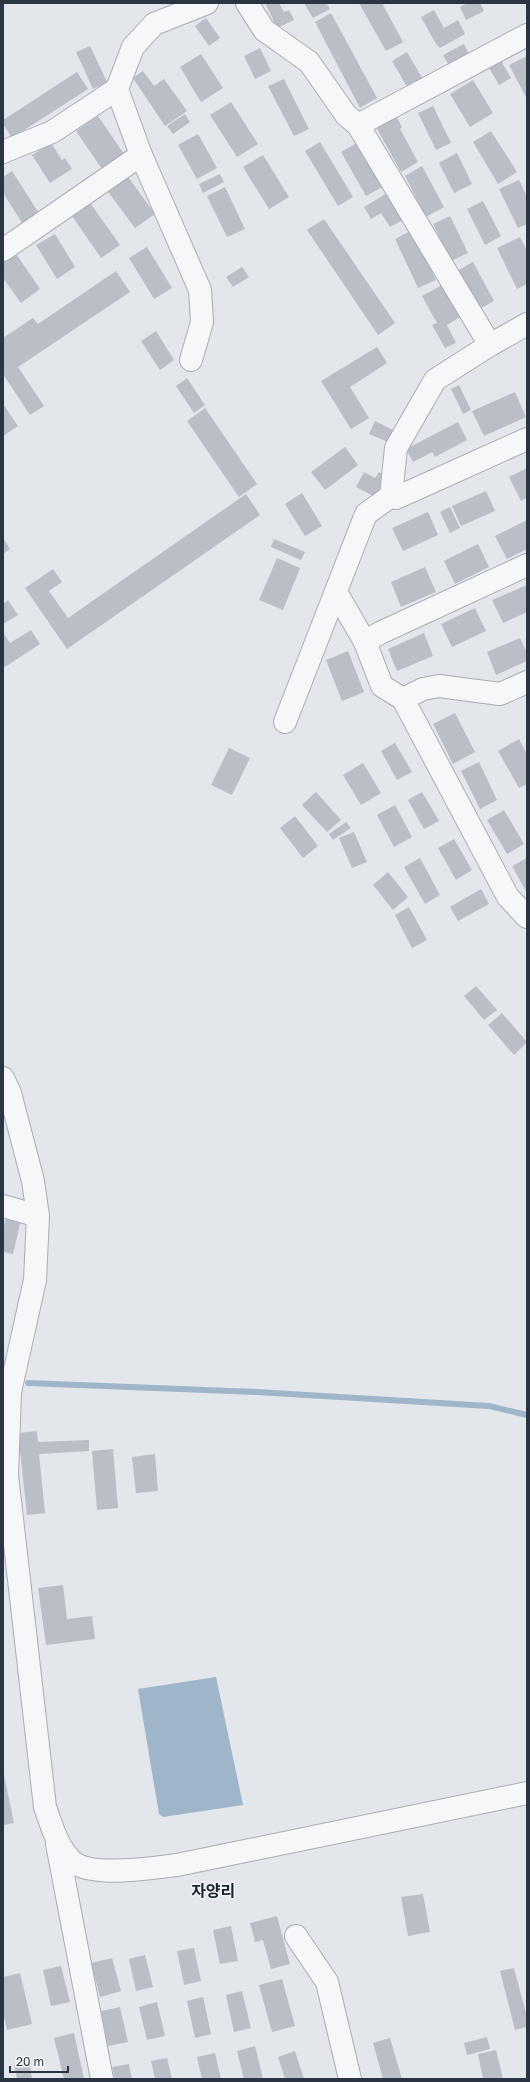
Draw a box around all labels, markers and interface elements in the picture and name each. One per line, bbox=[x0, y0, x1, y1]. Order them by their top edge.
district label: 자양리 bbox=[191, 1881, 235, 1901]
scale bar bbox=[10, 2048, 68, 2074]
text: 20 m bbox=[16, 2054, 44, 2069]

